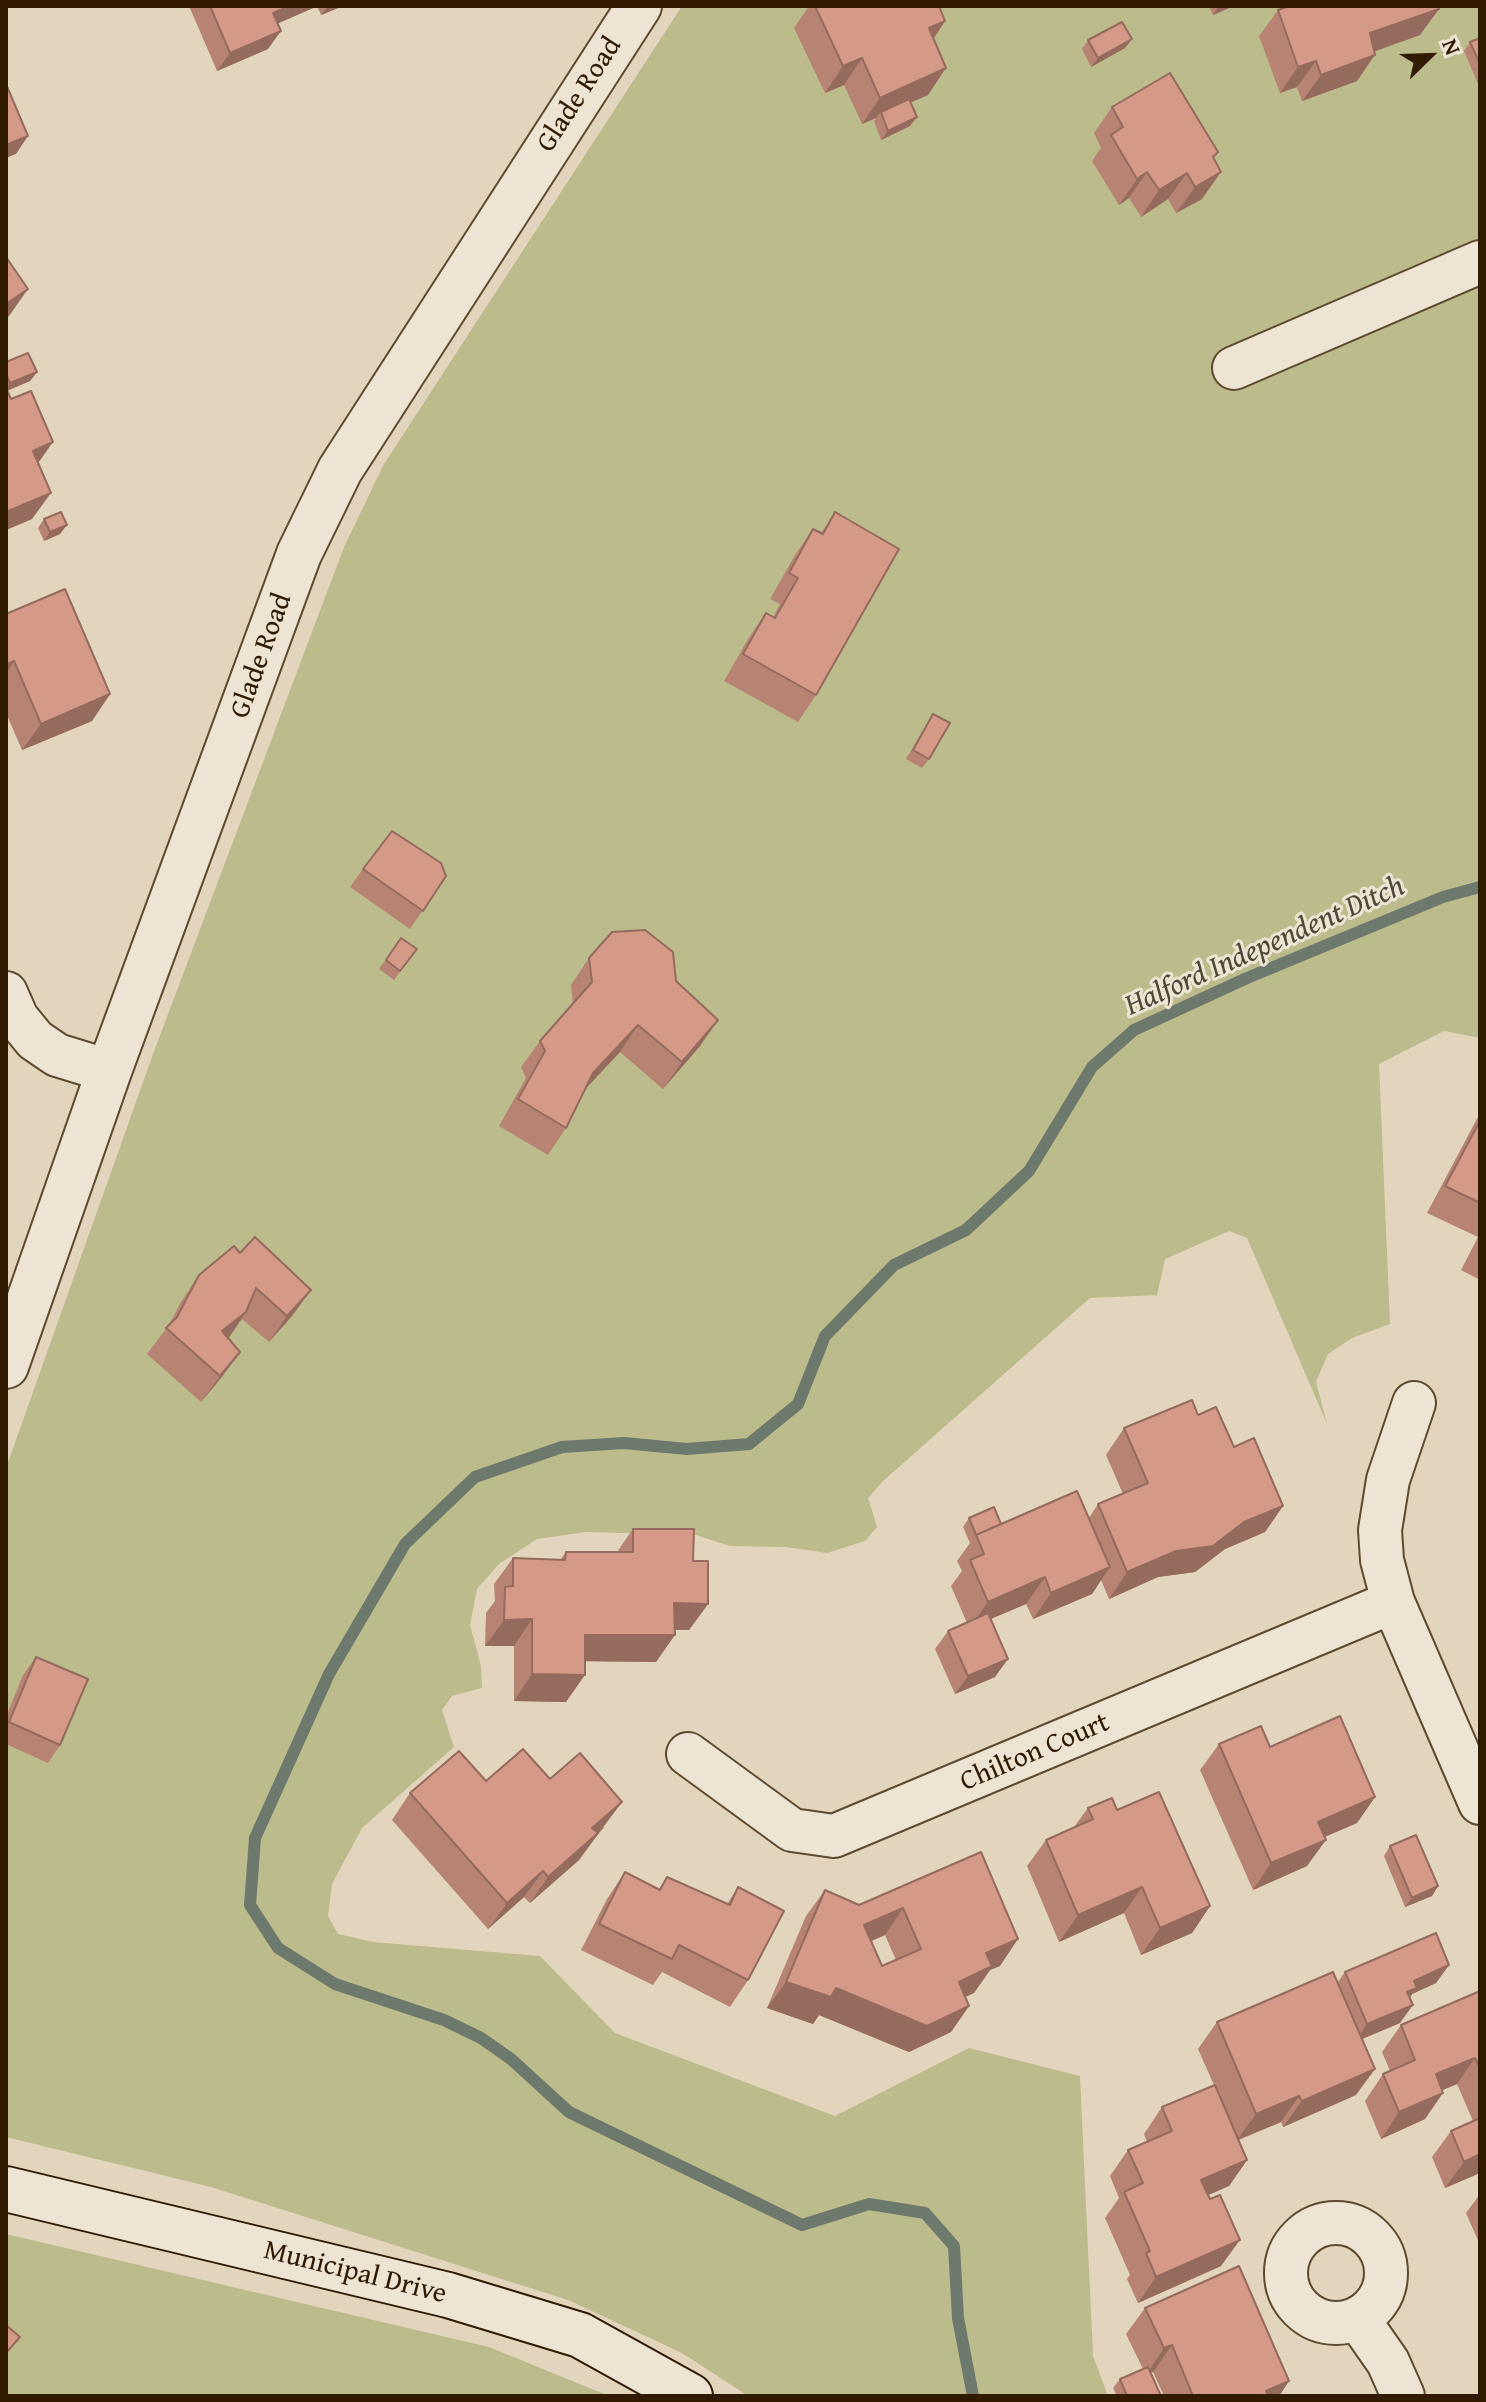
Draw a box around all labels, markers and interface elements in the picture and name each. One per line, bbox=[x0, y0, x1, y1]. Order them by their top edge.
north arrow bbox=[1390, 16, 1470, 96]
street label: Glade Road bbox=[530, 31, 630, 159]
text: N bbox=[1434, 34, 1470, 60]
street label: Glade Road bbox=[224, 589, 300, 723]
water label: Halford Independent Ditch bbox=[1120, 869, 1410, 1025]
street label: Chilton Court bbox=[955, 1707, 1115, 1799]
street label: Municipal Drive bbox=[260, 2234, 450, 2312]

